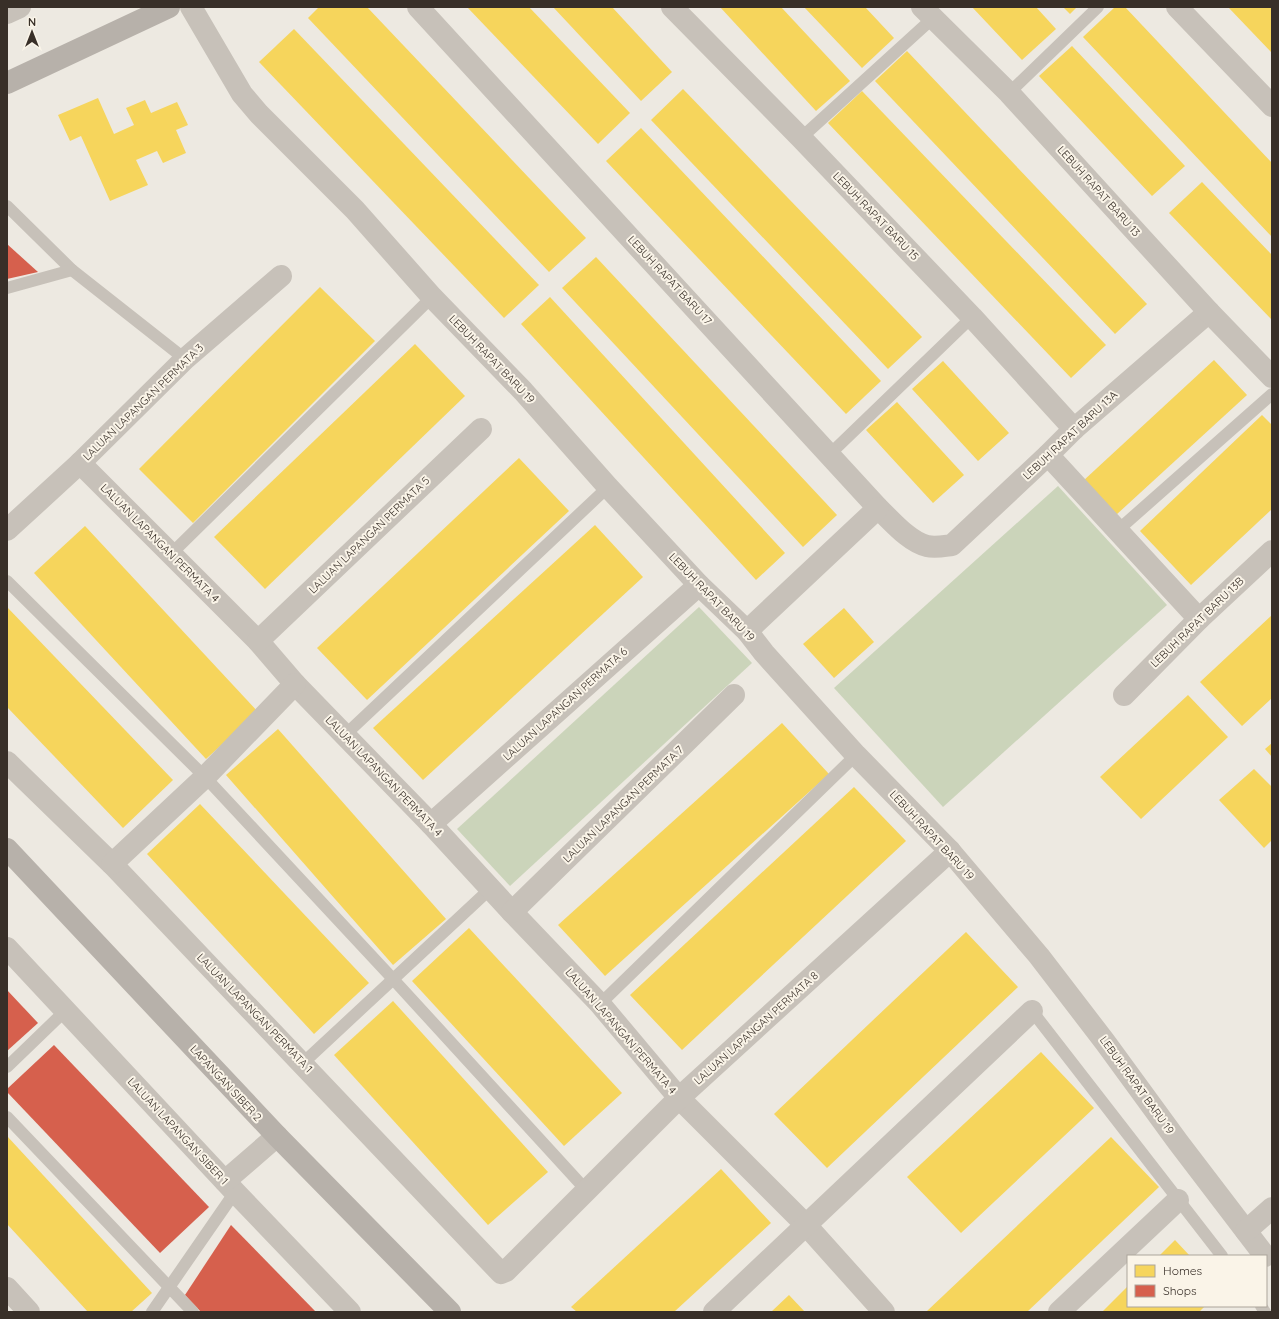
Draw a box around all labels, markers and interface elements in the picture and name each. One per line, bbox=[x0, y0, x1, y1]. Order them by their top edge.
north arrow bbox=[12, 12, 52, 52]
text: N bbox=[28, 15, 36, 29]
street label: LEBUH RAPAT BARU 13 bbox=[1055, 143, 1144, 239]
street label: LEBUH RAPAT BARU 15 bbox=[830, 169, 922, 263]
street label: LEBUH RAPAT BARU 17 bbox=[625, 232, 715, 328]
street label: LEBUH RAPAT BARU 19 bbox=[446, 312, 538, 406]
street label: LALUAN LAPANGAN PERMATA 3 bbox=[80, 340, 206, 463]
street label: LEBUH RAPAT BARU 13A bbox=[1020, 388, 1120, 482]
street label: LALUAN LAPANGAN PERMATA 5 bbox=[306, 474, 432, 596]
street label: LALUAN LAPANGAN PERMATA 4 bbox=[98, 481, 222, 605]
street label: LEBUH RAPAT BARU 19 bbox=[666, 550, 758, 644]
street label: LEBUH RAPAT BARU 13B bbox=[1147, 574, 1247, 670]
street label: LALUAN LAPANGAN PERMATA 6 bbox=[500, 644, 630, 764]
street label: LALUAN LAPANGAN PERMATA 4 bbox=[323, 713, 446, 839]
street label: LALUAN LAPANGAN PERMATA 7 bbox=[560, 742, 686, 865]
street label: LEBUH RAPAT BARU 19 bbox=[887, 787, 977, 883]
street label: LALUAN LAPANGAN PERMATA 1 bbox=[194, 950, 316, 1076]
street label: LALUAN LAPANGAN PERMATA 4 bbox=[562, 965, 680, 1097]
street label: LALUAN LAPANGAN PERMATA 8 bbox=[691, 968, 821, 1088]
street label: LEBUH RAPAT BARU 19 bbox=[1097, 1033, 1177, 1137]
street label: LAPANGAN SIBER 2 bbox=[187, 1042, 265, 1124]
street label: LALUAN LAPANGAN SIBER 1 bbox=[125, 1075, 231, 1187]
legend bbox=[1127, 1255, 1267, 1307]
text: Homes bbox=[1163, 1263, 1203, 1278]
text: Shops bbox=[1163, 1283, 1197, 1298]

